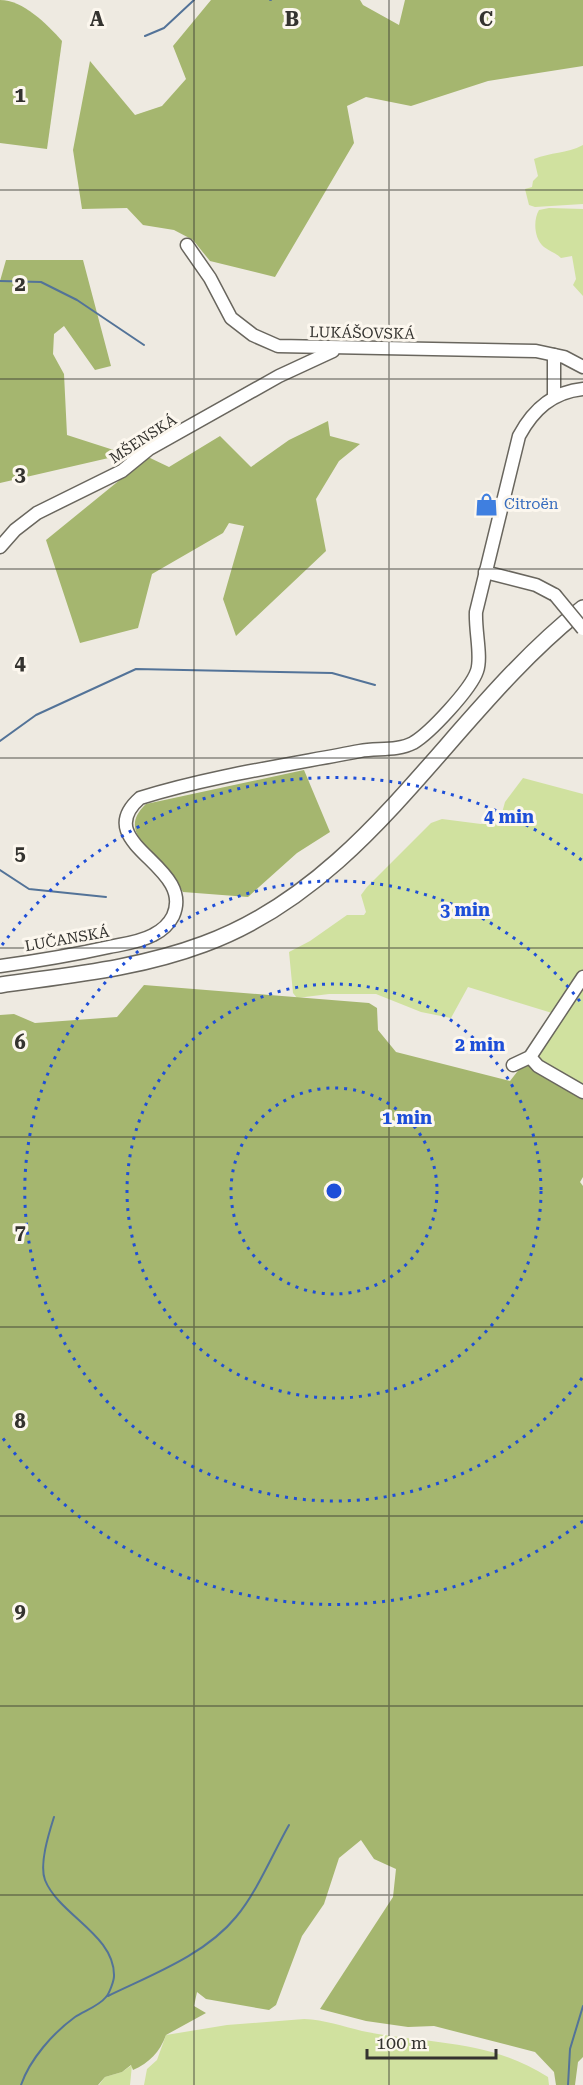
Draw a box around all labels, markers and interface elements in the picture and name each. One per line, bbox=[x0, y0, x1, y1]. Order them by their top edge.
text: A bbox=[90, 7, 105, 31]
text: B bbox=[285, 7, 299, 31]
text: C bbox=[479, 7, 493, 31]
text: 1 bbox=[14, 83, 26, 107]
text: 2 bbox=[14, 272, 26, 296]
street label: LUKÁŠOVSKÁ bbox=[309, 323, 415, 343]
street label: MŠENSKÁ bbox=[106, 410, 180, 467]
text: 3 bbox=[14, 462, 26, 486]
shop icon: Citroën bbox=[473, 491, 499, 517]
place label: Citroën bbox=[504, 495, 559, 513]
text: 4 bbox=[14, 651, 26, 675]
text: 4 min bbox=[484, 806, 534, 827]
text: 5 bbox=[14, 841, 26, 865]
text: 3 min bbox=[440, 899, 490, 920]
street label: LUČANSKÁ bbox=[23, 923, 111, 955]
text: 6 bbox=[14, 1030, 26, 1054]
text: 2 min bbox=[455, 1034, 505, 1055]
text: 1 min bbox=[382, 1107, 432, 1128]
centre of rings bbox=[324, 1181, 344, 1201]
text: 7 bbox=[14, 1220, 26, 1244]
text: 8 bbox=[14, 1409, 26, 1433]
text: 9 bbox=[14, 1599, 26, 1623]
scale bar bbox=[367, 2022, 496, 2060]
text: 100 m bbox=[376, 2032, 427, 2053]

